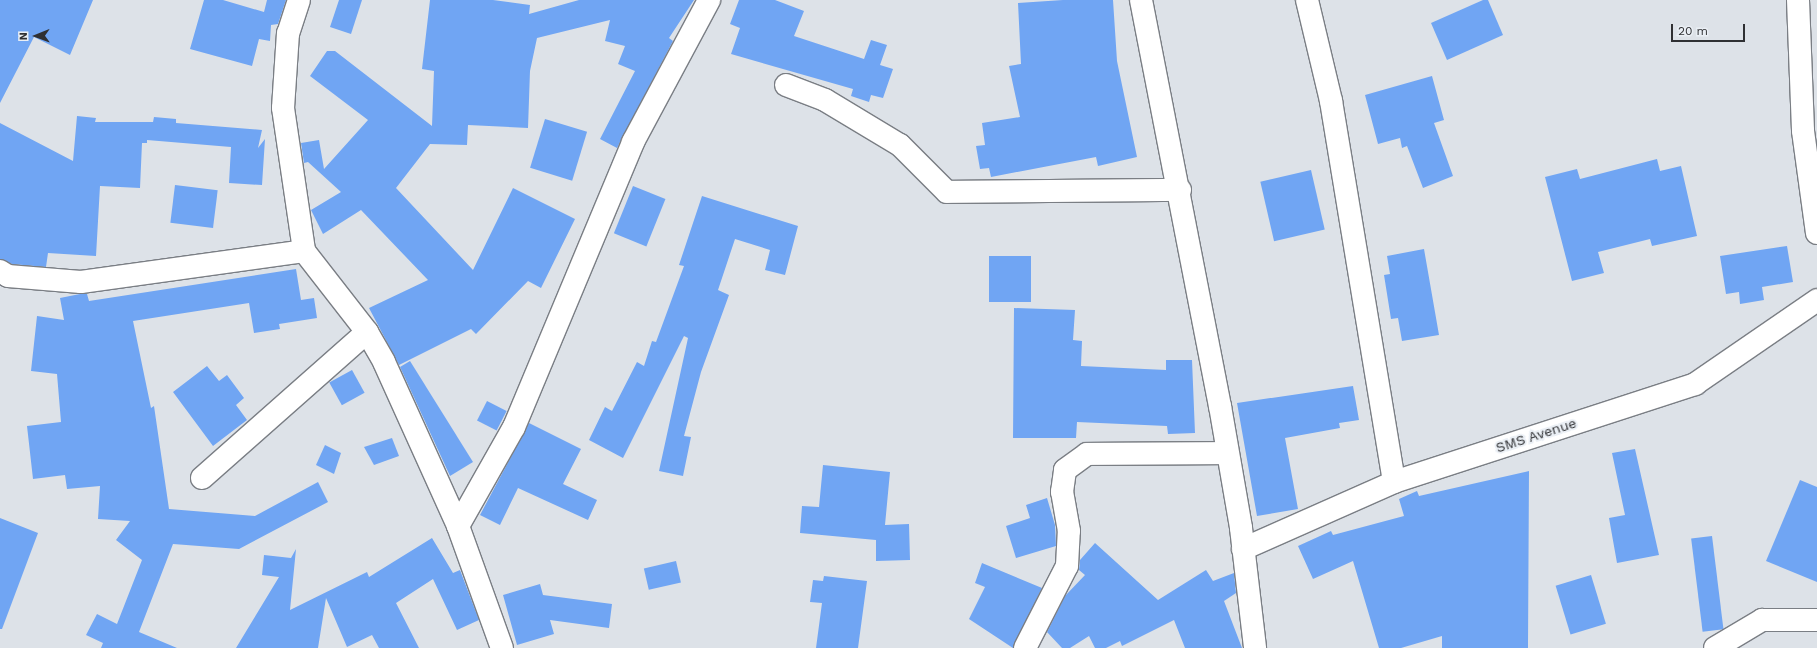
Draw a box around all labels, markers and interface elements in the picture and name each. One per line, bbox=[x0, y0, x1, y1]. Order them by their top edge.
north arrow bbox=[16, 16, 56, 56]
scale bar bbox=[1673, 16, 1747, 42]
text: 20 m bbox=[1678, 24, 1708, 38]
text: N bbox=[17, 32, 30, 40]
street label: SMS Avenue bbox=[1493, 414, 1579, 456]

